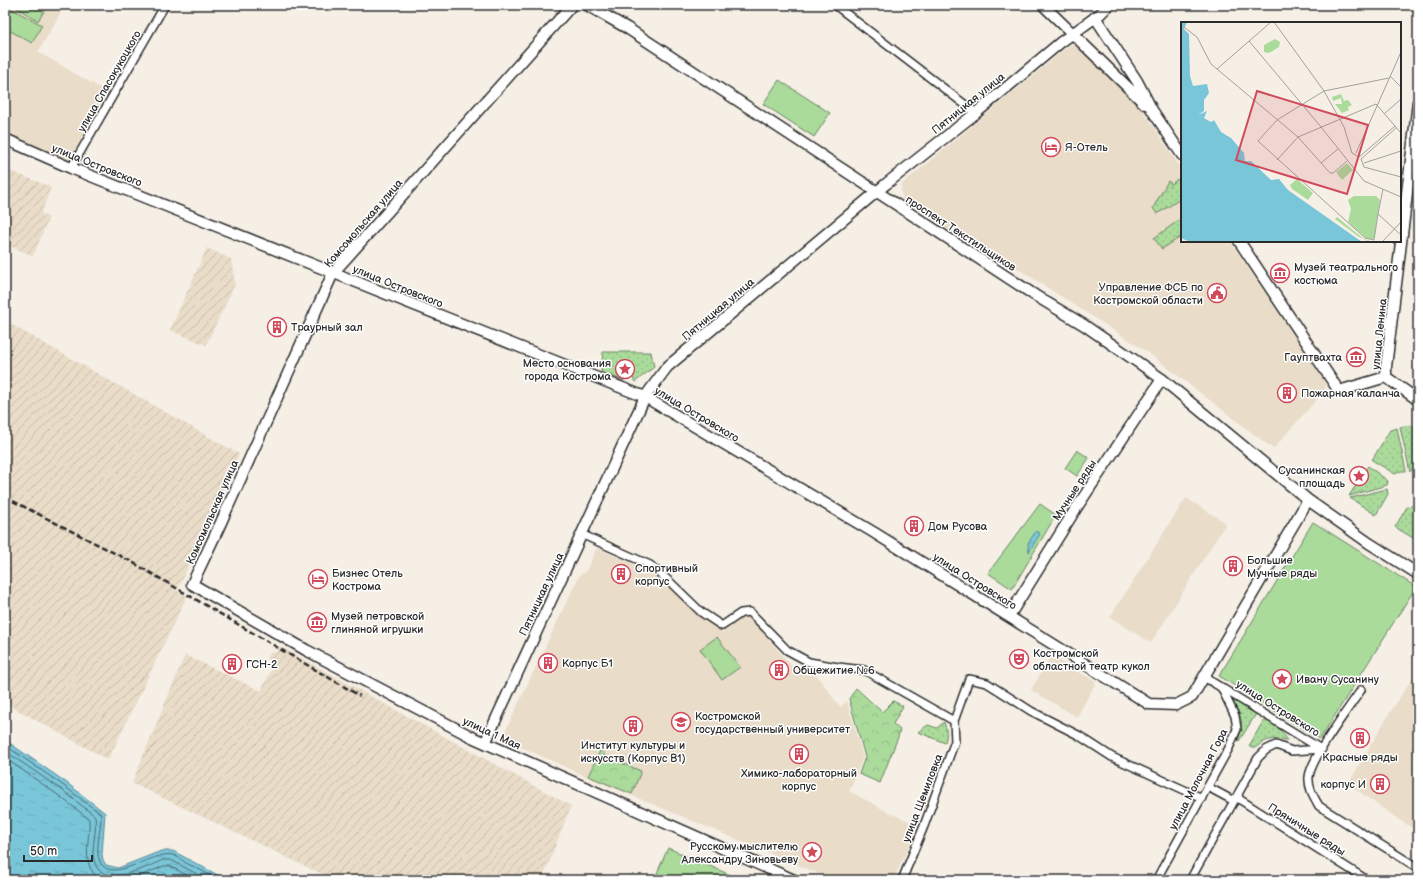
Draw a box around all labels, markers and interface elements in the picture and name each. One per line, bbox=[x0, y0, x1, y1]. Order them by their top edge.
inset map bbox=[1181, 22, 1401, 242]
street label: улица Спасокукоцкого bbox=[75, 28, 144, 134]
street label: Пятницкая улица bbox=[929, 70, 1008, 137]
hotel icon: Я-Отель bbox=[1040, 136, 1062, 158]
street label: улица Островского bbox=[50, 141, 144, 190]
place label: Я-Отель bbox=[1065, 141, 1108, 154]
street label: Комсомольская улица bbox=[321, 176, 406, 270]
street label: проспект Текстильщиков bbox=[903, 193, 1019, 274]
place label: Музей театрального костюма bbox=[1294, 261, 1398, 287]
street label: улица Островского bbox=[351, 262, 445, 311]
museum icon: Музей театрального костюма bbox=[1269, 262, 1291, 284]
street label: Пятницкая улица bbox=[680, 275, 757, 343]
place label: Управление ФСБ по Костромской области bbox=[1093, 281, 1203, 307]
public building icon: Управление ФСБ по Костромской области bbox=[1206, 282, 1228, 304]
street label: улица Ленина bbox=[1369, 297, 1390, 370]
building icon: Траурный зал bbox=[266, 316, 288, 338]
place label: Траурный зал bbox=[291, 321, 363, 334]
museum icon: Гауптвахта bbox=[1345, 346, 1367, 368]
place label: Гауптвахта bbox=[1284, 351, 1342, 364]
place label: Место основания города Кострома bbox=[523, 357, 611, 383]
place icon: Место основания города Кострома bbox=[614, 358, 636, 380]
building icon: Пожарная каланча bbox=[1276, 382, 1298, 404]
street label: улица Островского bbox=[652, 384, 741, 445]
place label: Пожарная каланча bbox=[1301, 387, 1401, 400]
street label: Мучные ряды bbox=[1050, 457, 1099, 523]
street label: Комсомольская улица bbox=[184, 458, 242, 566]
place label: Сусанинская площадь bbox=[1278, 464, 1346, 490]
place icon: Сусанинская площадь bbox=[1348, 465, 1370, 487]
building icon: Дом Русова bbox=[903, 515, 925, 537]
place label: Дом Русова bbox=[928, 520, 988, 533]
street label: Пятницкая улица bbox=[517, 550, 567, 638]
street label: улица Островского bbox=[931, 550, 1019, 613]
place label: Большие Мучные ряды bbox=[1247, 554, 1317, 580]
building icon: Большие Мучные ряды bbox=[1222, 555, 1244, 577]
place label: Спортивный корпус bbox=[635, 562, 698, 588]
building icon: Спортивный корпус bbox=[610, 563, 632, 585]
place label: Бизнес Отель Кострома bbox=[332, 567, 403, 593]
hotel icon: Бизнес Отель Кострома bbox=[307, 568, 329, 590]
place label: Музей петровской глиняной игрушки bbox=[331, 610, 424, 636]
museum icon: Музей петровской глиняной игрушки bbox=[306, 611, 328, 633]
place label: Костромской областной театр кукол bbox=[1033, 647, 1150, 673]
theatre icon: Костромской областной театр кукол bbox=[1008, 648, 1030, 670]
building icon: Корпус Б1 bbox=[537, 652, 559, 674]
building icon: ГСН-2 bbox=[221, 653, 243, 675]
place label: Корпус Б1 bbox=[562, 657, 613, 670]
place label: ГСН-2 bbox=[246, 658, 278, 671]
building icon: Общежитие №6 bbox=[768, 659, 790, 681]
place label: Общежитие №6 bbox=[793, 664, 875, 677]
place icon: Ивану Сусанину bbox=[1271, 668, 1293, 690]
place label: Ивану Сусанину bbox=[1296, 673, 1379, 686]
street label: улица Островского bbox=[1234, 677, 1322, 740]
place label: Костромской государственный университет bbox=[695, 710, 850, 736]
school or university icon: Костромской государственный университет bbox=[670, 711, 692, 733]
street label: улица 1 Мая bbox=[461, 714, 523, 753]
building icon: Институт культуры и искусств (Корпус В1) bbox=[622, 715, 644, 737]
street label: улица Молочная Гора bbox=[1166, 726, 1231, 832]
building icon: Красные ряды bbox=[1349, 727, 1371, 749]
place label: Институт культуры и искусств (Корпус В1) bbox=[580, 739, 686, 765]
building icon: Химико-лабораторный корпус bbox=[788, 743, 810, 765]
place label: Красные ряды bbox=[1322, 751, 1398, 764]
street label: улица Щемиловка bbox=[900, 752, 945, 844]
place label: Химико-лабораторный корпус bbox=[741, 767, 857, 793]
building icon: корпус И bbox=[1369, 773, 1391, 795]
place label: корпус И bbox=[1320, 778, 1366, 791]
street label: Пряничные ряды bbox=[1266, 800, 1348, 858]
scale bar bbox=[24, 837, 92, 863]
place label: Русскому мыслителю Александру Зиновьеву bbox=[681, 840, 798, 866]
place icon: Русскому мыслителю Александру Зиновьеву bbox=[801, 841, 823, 863]
text: 50 m bbox=[30, 844, 57, 859]

